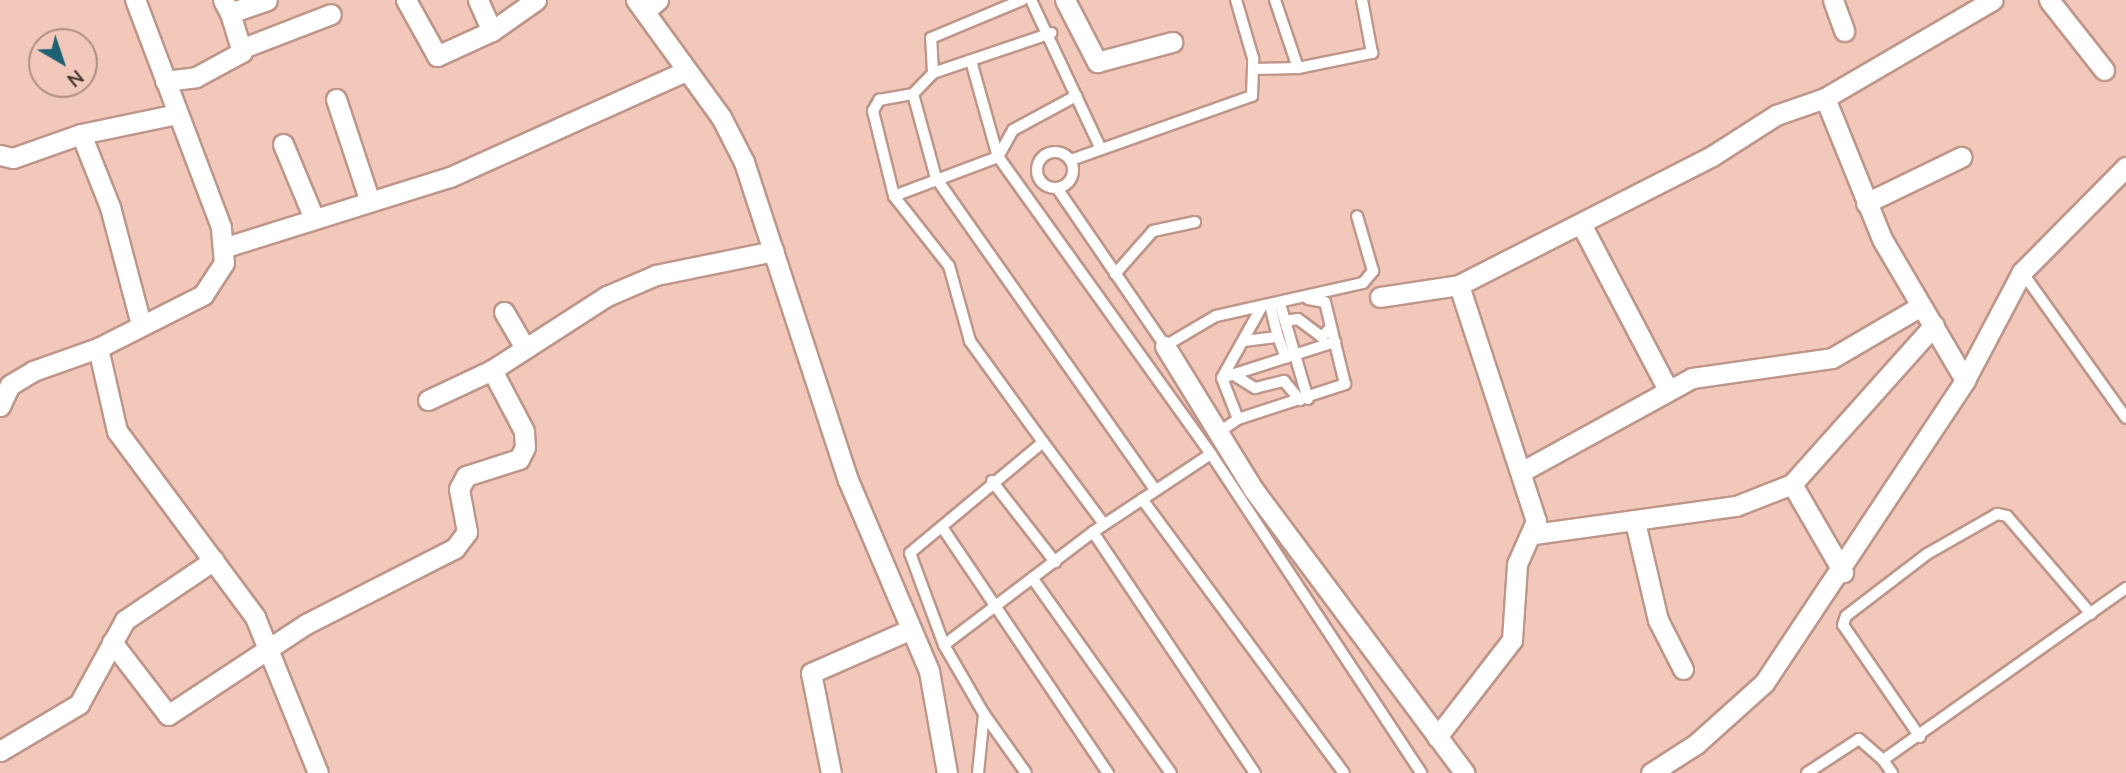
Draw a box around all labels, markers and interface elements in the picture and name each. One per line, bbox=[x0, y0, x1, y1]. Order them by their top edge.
north arrow bbox=[28, 28, 98, 98]
text: N bbox=[61, 63, 89, 92]

